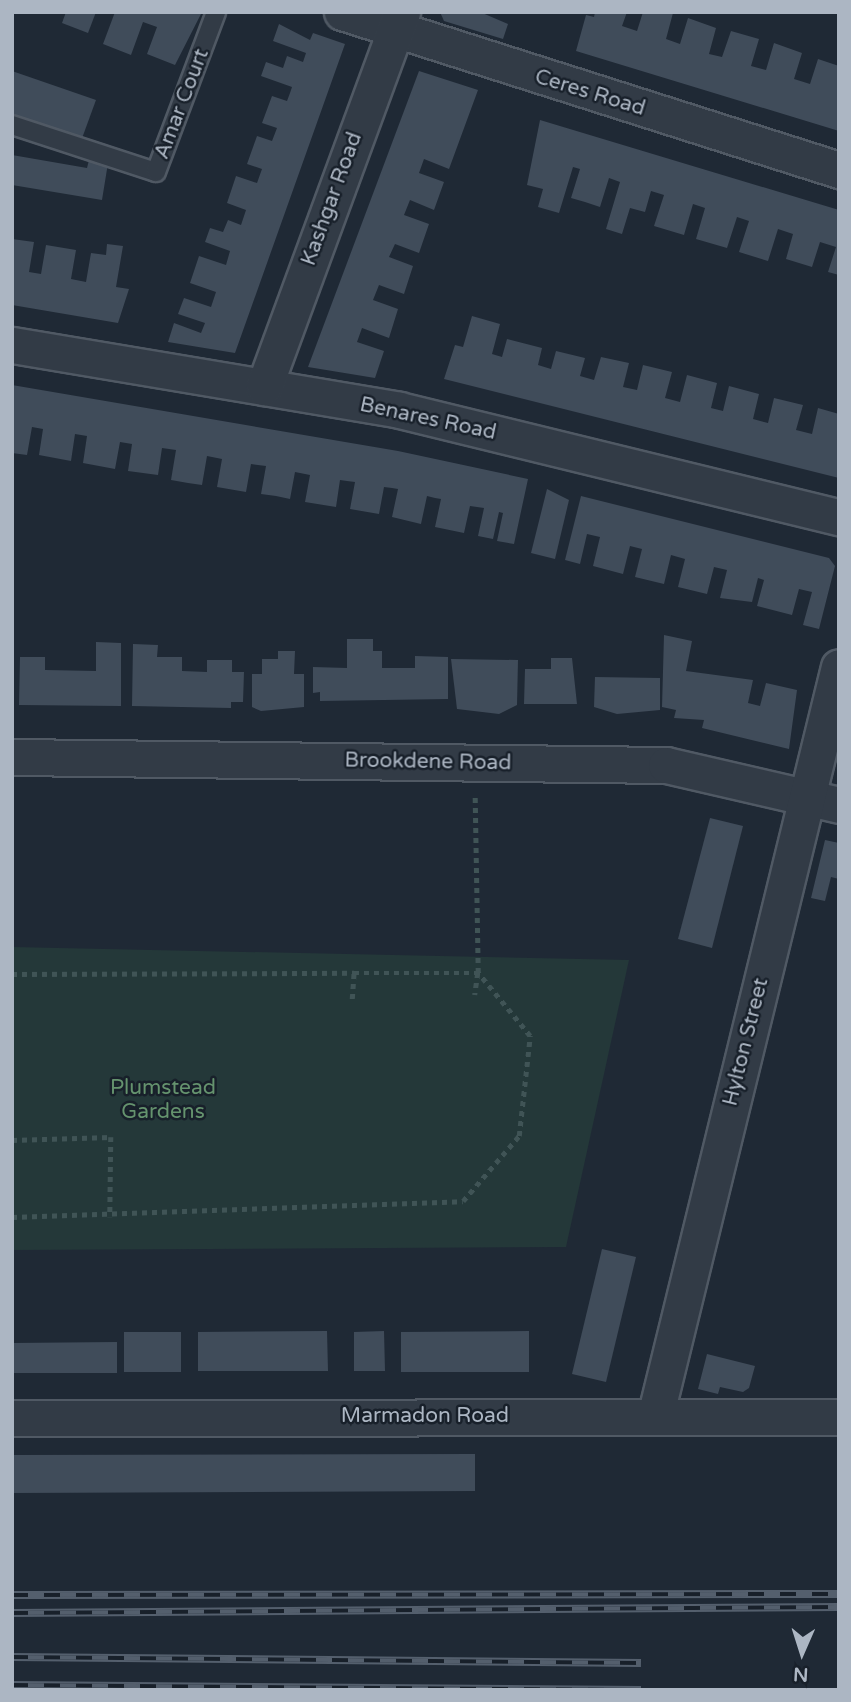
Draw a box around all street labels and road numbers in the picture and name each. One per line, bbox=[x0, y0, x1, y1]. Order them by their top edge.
street label: Amar Court bbox=[149, 45, 215, 163]
street label: Ceres Road bbox=[532, 64, 648, 122]
street label: Kashgar Road bbox=[296, 129, 368, 269]
street label: Benares Road bbox=[357, 392, 499, 446]
street label: Brookdene Road bbox=[344, 748, 512, 776]
street label: Hylton Street bbox=[718, 975, 774, 1109]
street label: Marmadon Road bbox=[341, 1403, 509, 1429]

